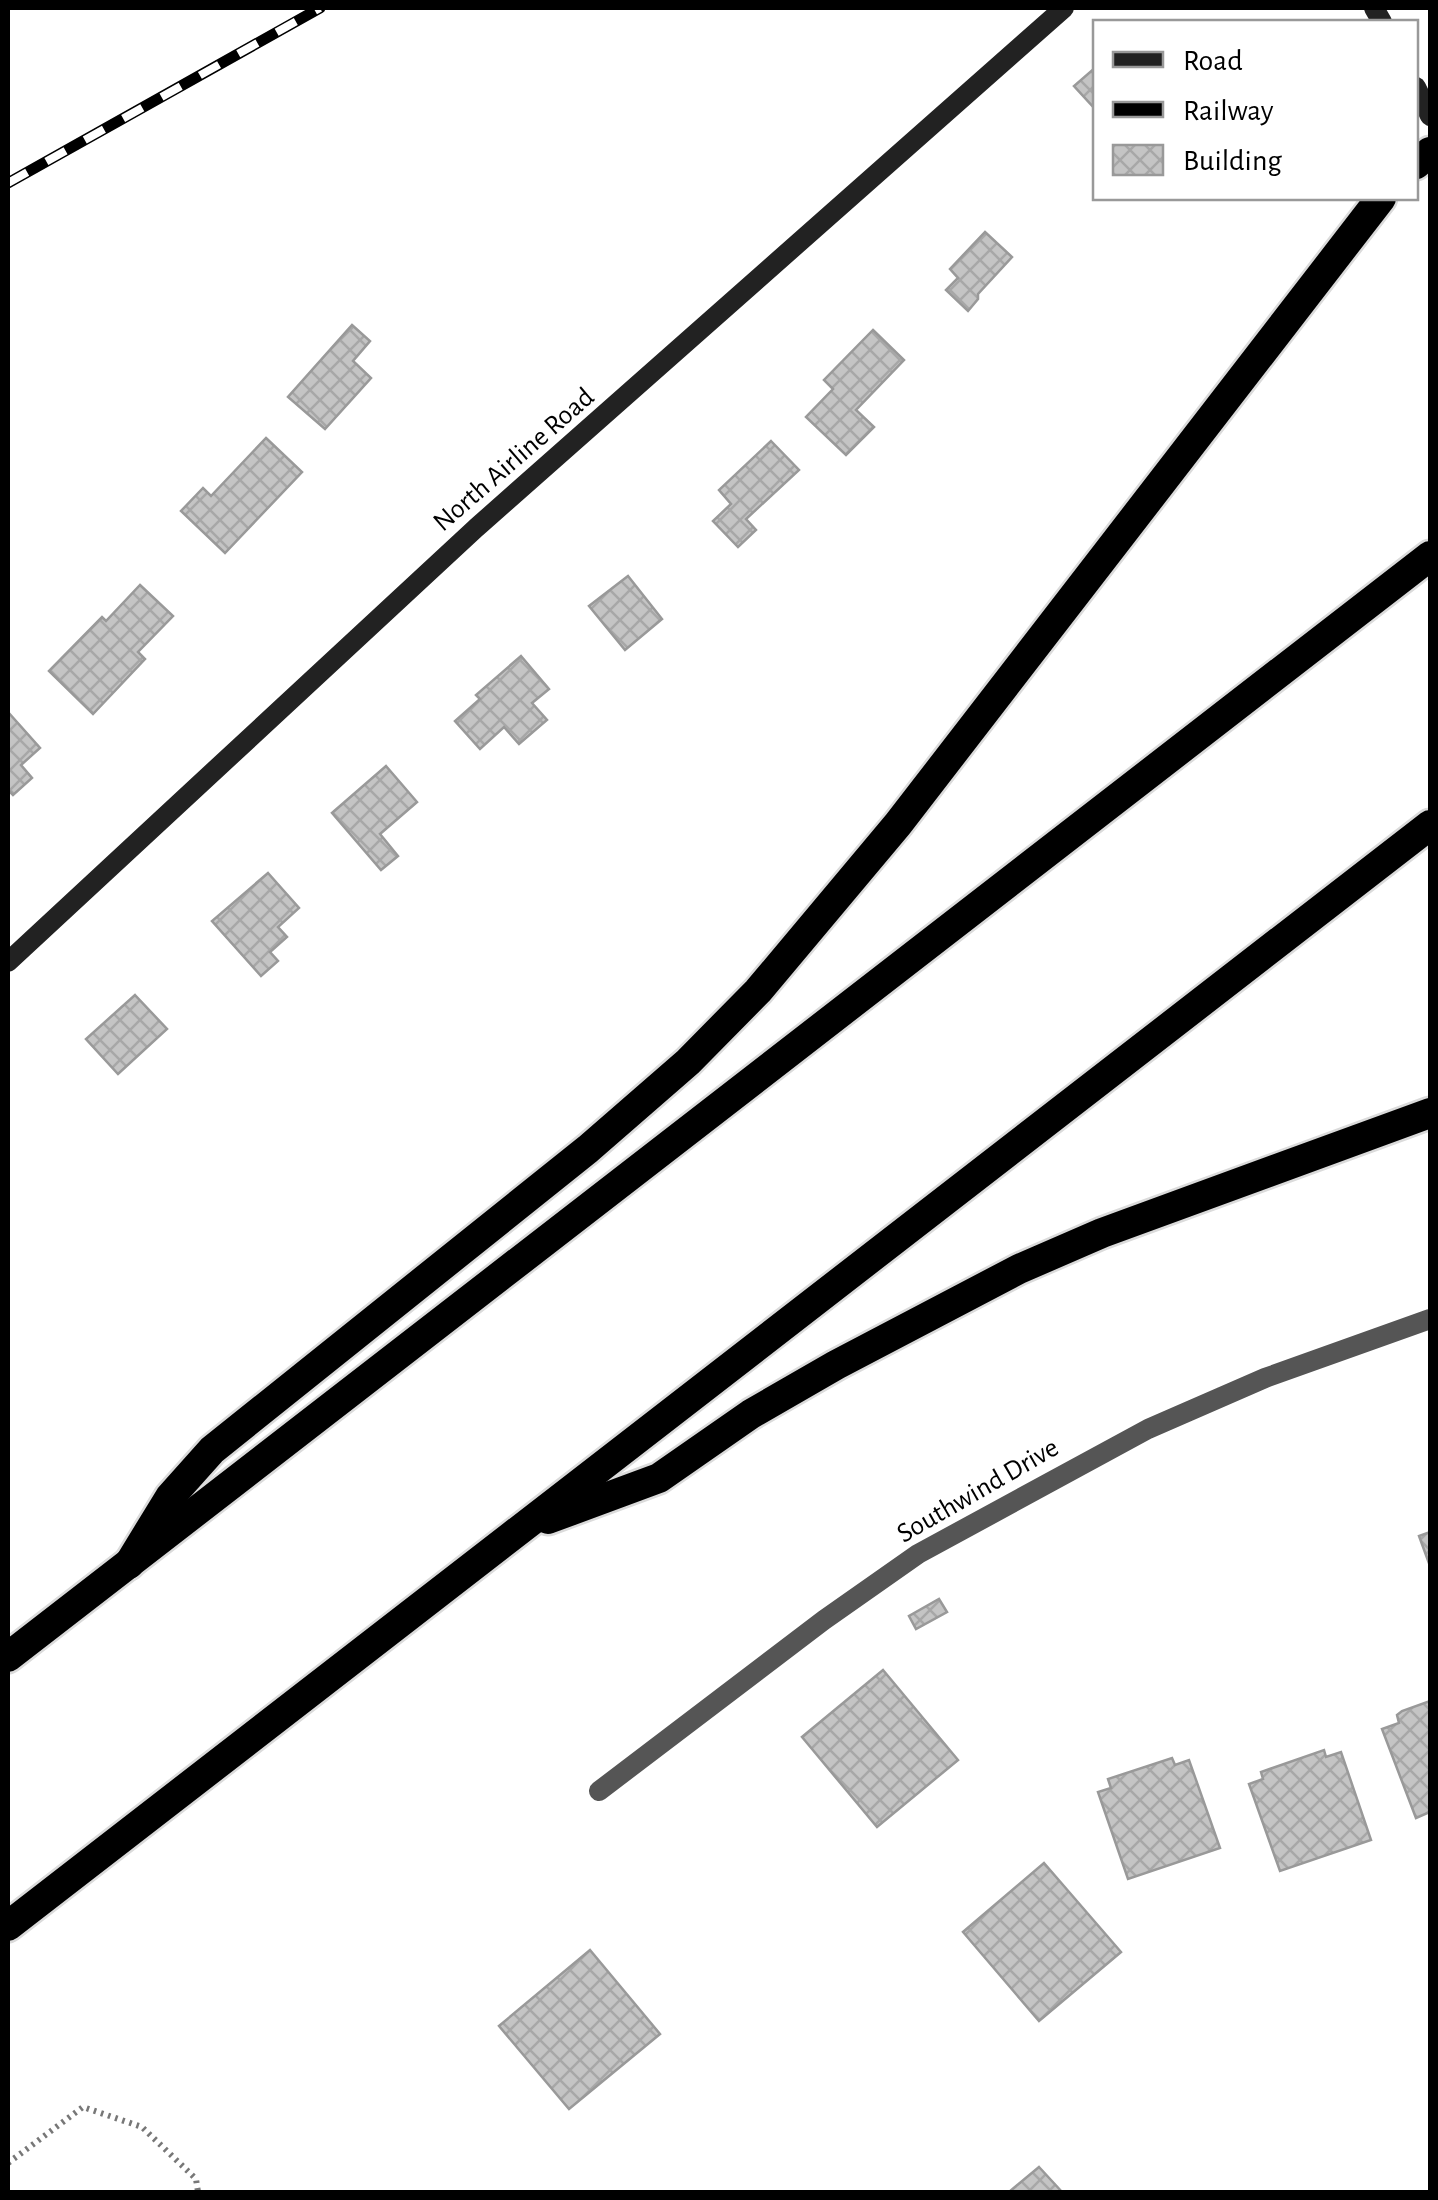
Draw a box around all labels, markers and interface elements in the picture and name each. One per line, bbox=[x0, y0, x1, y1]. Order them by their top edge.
legend bbox=[1093, 20, 1418, 200]
text: Road bbox=[1183, 46, 1243, 76]
text: Railway bbox=[1183, 96, 1274, 126]
text: Building bbox=[1183, 146, 1282, 176]
street label: North Airline Road bbox=[428, 383, 600, 537]
street label: Southwind Drive bbox=[893, 1434, 1063, 1548]

